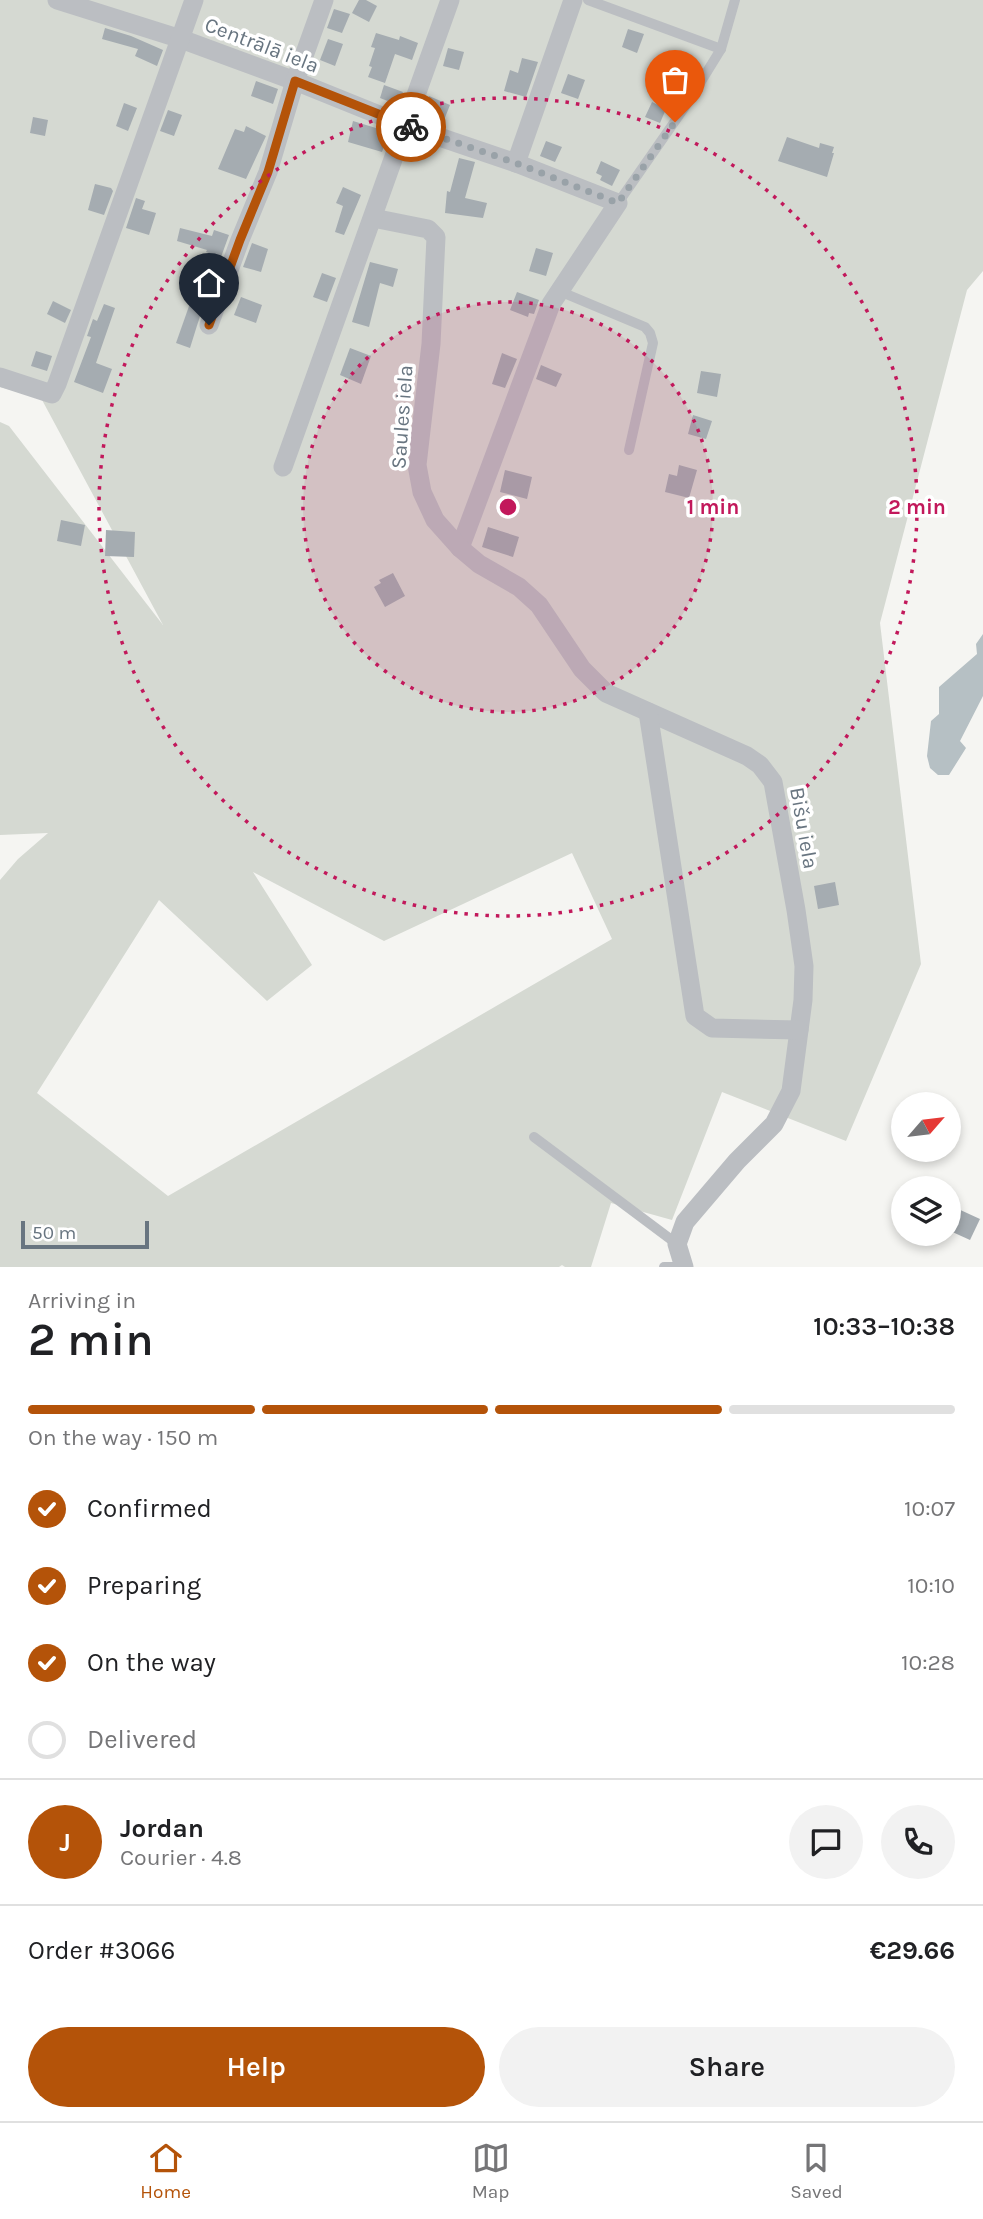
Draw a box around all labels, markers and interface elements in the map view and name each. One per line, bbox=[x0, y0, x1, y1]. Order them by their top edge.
street label: Centrālā iela bbox=[202, 12, 322, 78]
pin bbox=[645, 50, 705, 122]
icon: bag bbox=[656, 61, 694, 99]
courier bbox=[376, 92, 446, 162]
icon: bike bbox=[392, 108, 430, 146]
pin bbox=[179, 253, 239, 325]
icon: home bbox=[190, 264, 228, 302]
street label: Saules iela bbox=[386, 364, 418, 470]
centre of rings bbox=[496, 495, 520, 519]
text: 1 min bbox=[687, 495, 739, 519]
text: 2 min bbox=[888, 495, 946, 519]
street label: Bišu iela bbox=[785, 785, 823, 871]
north arrow bbox=[891, 1092, 961, 1162]
map controls bbox=[891, 1092, 961, 1246]
button: layers bbox=[891, 1176, 961, 1246]
scale bar bbox=[21, 1218, 149, 1250]
text: 50 m bbox=[32, 1222, 76, 1244]
text: Arriving in bbox=[28, 1287, 136, 1314]
text: 10:33–10:38 bbox=[813, 1311, 955, 1342]
text: 2 min bbox=[28, 1313, 154, 1367]
text: On the way · 150 m bbox=[28, 1424, 218, 1451]
icon: check bbox=[28, 1490, 66, 1528]
text: Confirmed bbox=[87, 1493, 212, 1524]
text: 10:07 bbox=[904, 1495, 955, 1522]
icon: check bbox=[28, 1567, 66, 1605]
text: Preparing bbox=[87, 1570, 201, 1601]
text: 10:10 bbox=[907, 1572, 955, 1599]
icon: check bbox=[28, 1644, 66, 1682]
text: On the way bbox=[87, 1647, 216, 1678]
text: 10:28 bbox=[901, 1649, 955, 1676]
text: Delivered bbox=[87, 1724, 197, 1755]
button: chat bbox=[789, 1805, 863, 1879]
button: phone bbox=[881, 1805, 955, 1879]
text: Jordan bbox=[120, 1813, 204, 1844]
text: J bbox=[59, 1827, 71, 1858]
text: Courier · 4.8 bbox=[120, 1844, 242, 1871]
text: Order #3066 bbox=[28, 1935, 175, 1966]
text: €29.66 bbox=[870, 1935, 955, 1966]
button: Help bbox=[28, 2027, 485, 2107]
button: Share bbox=[499, 2027, 955, 2107]
tab: Home bbox=[140, 2139, 191, 2203]
tab: Map bbox=[472, 2139, 510, 2203]
tab: Saved bbox=[790, 2139, 843, 2203]

